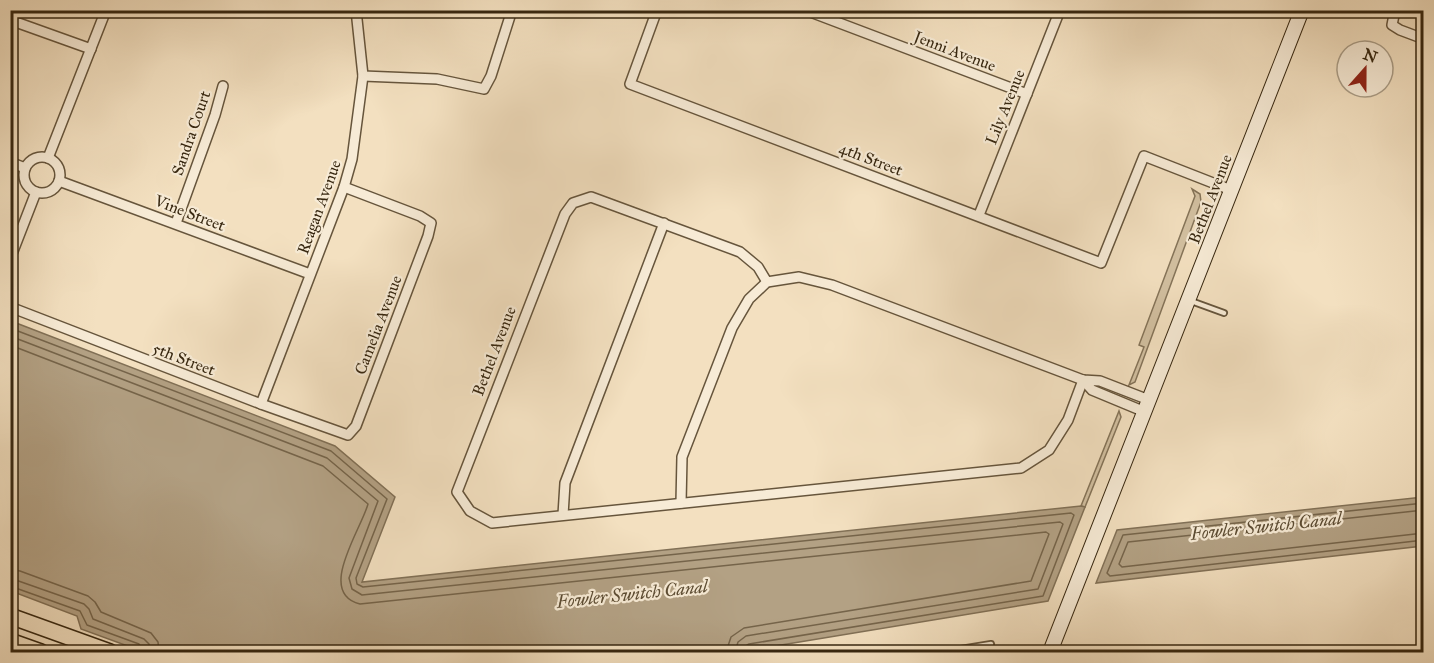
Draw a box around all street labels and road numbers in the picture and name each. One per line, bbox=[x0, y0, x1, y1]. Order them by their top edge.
street label: Jenni Avenue bbox=[909, 26, 999, 76]
street label: Lily Avenue bbox=[981, 66, 1029, 147]
street label: Sandra Court bbox=[168, 88, 214, 178]
street label: 4th Street bbox=[836, 138, 906, 180]
street label: Bethel Avenue bbox=[1184, 151, 1236, 246]
street label: Reagan Avenue bbox=[293, 157, 346, 257]
street label: Vine Street bbox=[151, 191, 228, 235]
street label: Camelia Avenue bbox=[350, 272, 406, 377]
street label: Bethel Avenue bbox=[468, 303, 520, 398]
street label: 5th Street bbox=[150, 338, 218, 380]

